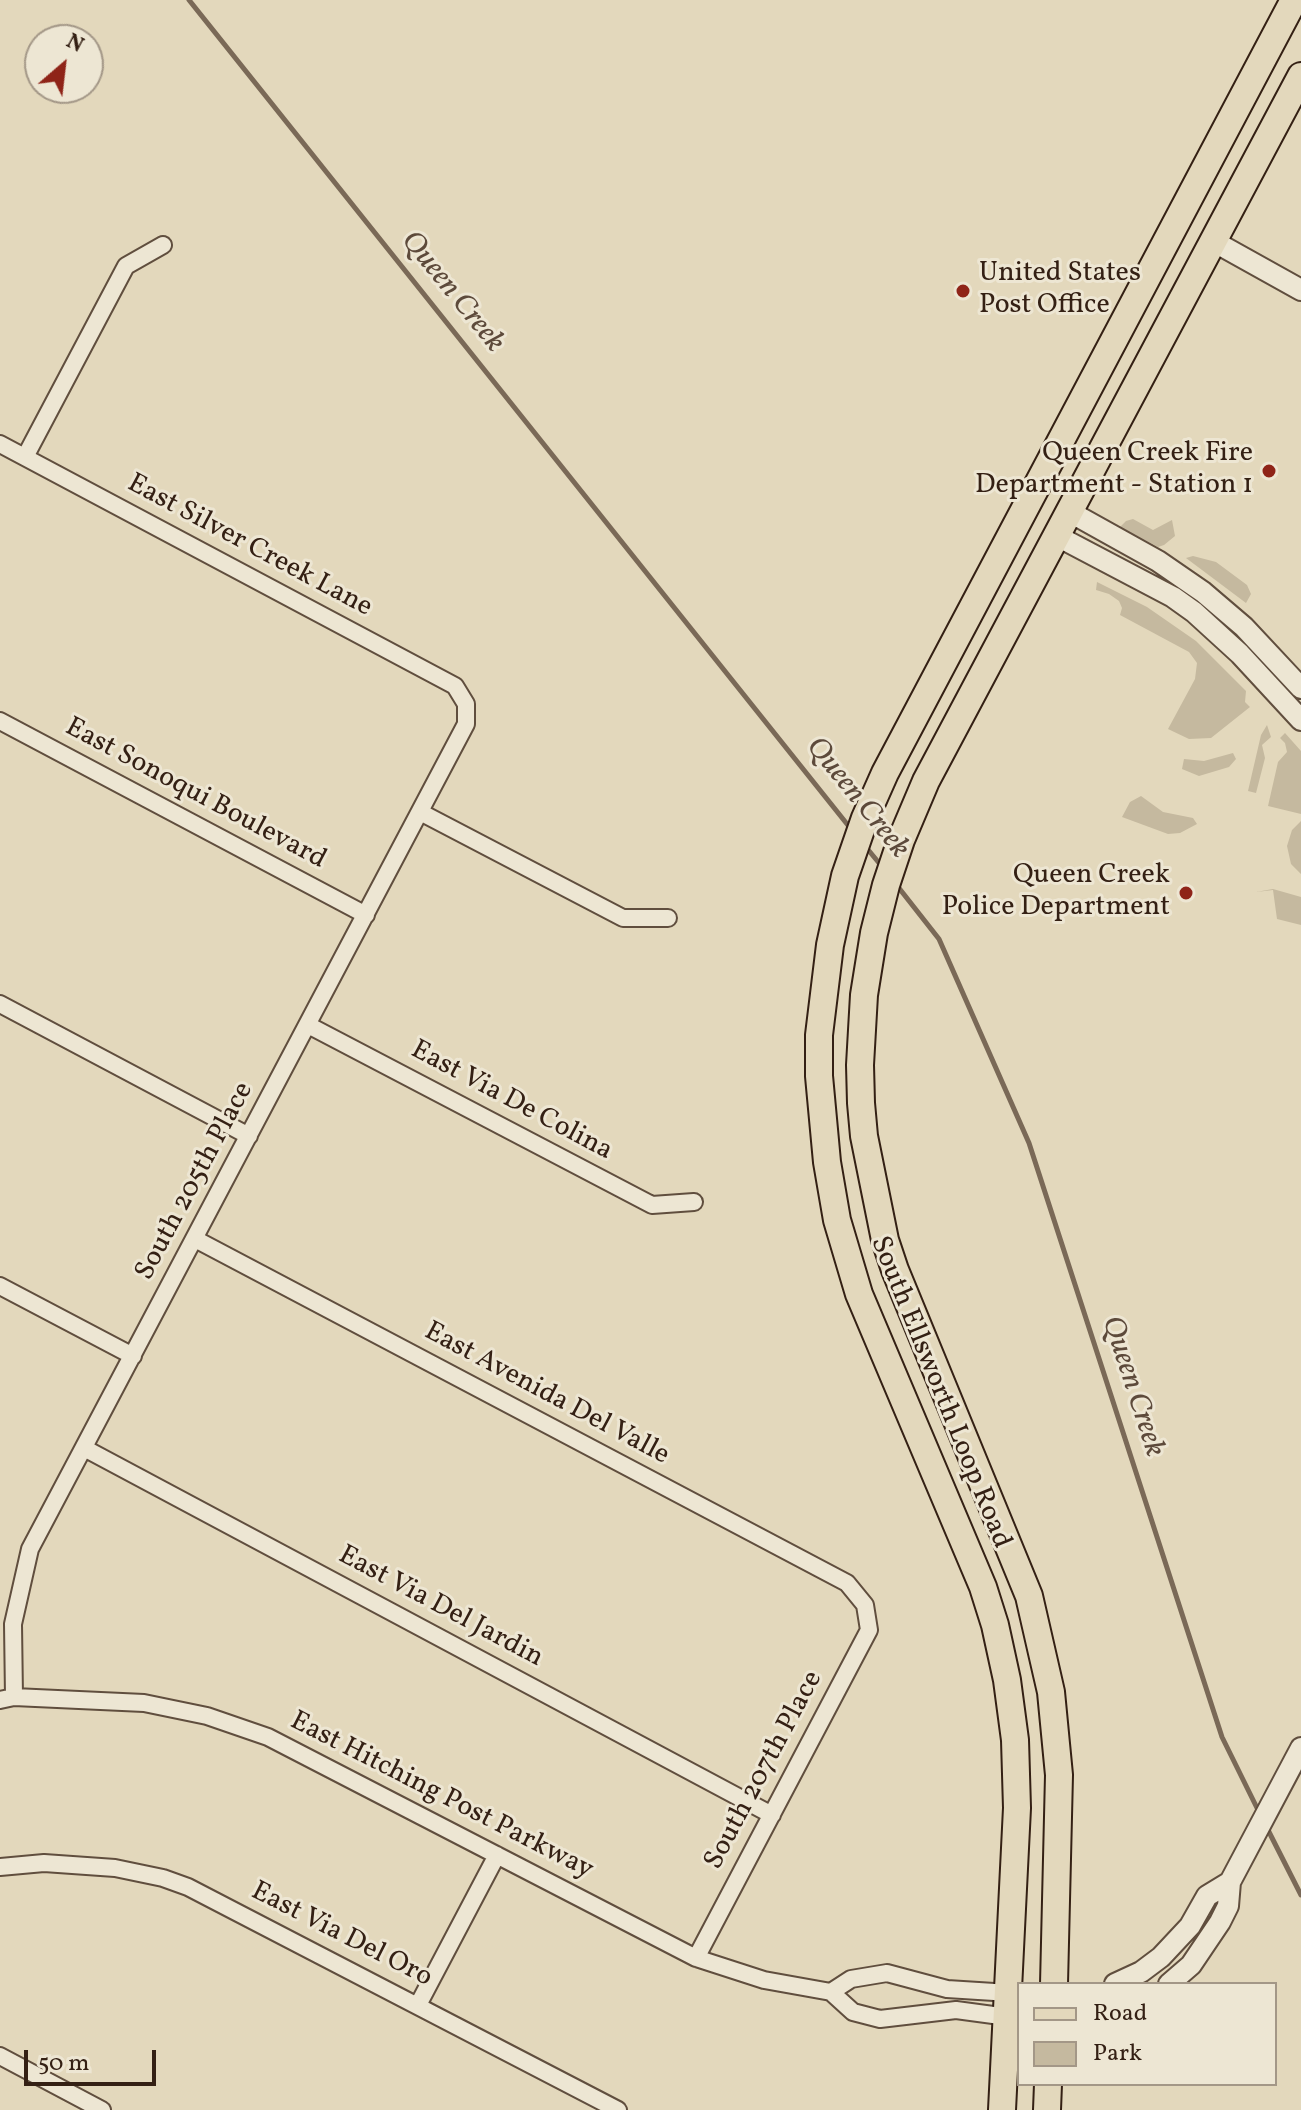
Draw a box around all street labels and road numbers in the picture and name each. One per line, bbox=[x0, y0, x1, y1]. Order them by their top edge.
street label: East Silver Creek Lane bbox=[121, 468, 377, 626]
street label: East Sonoqui Boulevard bbox=[59, 712, 331, 878]
street label: East Via De Colina bbox=[404, 1035, 618, 1169]
street label: South 205th Place bbox=[130, 1077, 262, 1287]
street label: South Ellsworth Loop Road bbox=[861, 1232, 1017, 1554]
street label: East Avenida Del Valle bbox=[418, 1316, 674, 1474]
street label: East Via Del Jardin bbox=[332, 1540, 548, 1676]
street label: South 207th Place bbox=[699, 1666, 831, 1876]
street label: East Hitching Post Parkway bbox=[284, 1706, 598, 1888]
street label: East Via Del Oro bbox=[245, 1876, 437, 1996]

